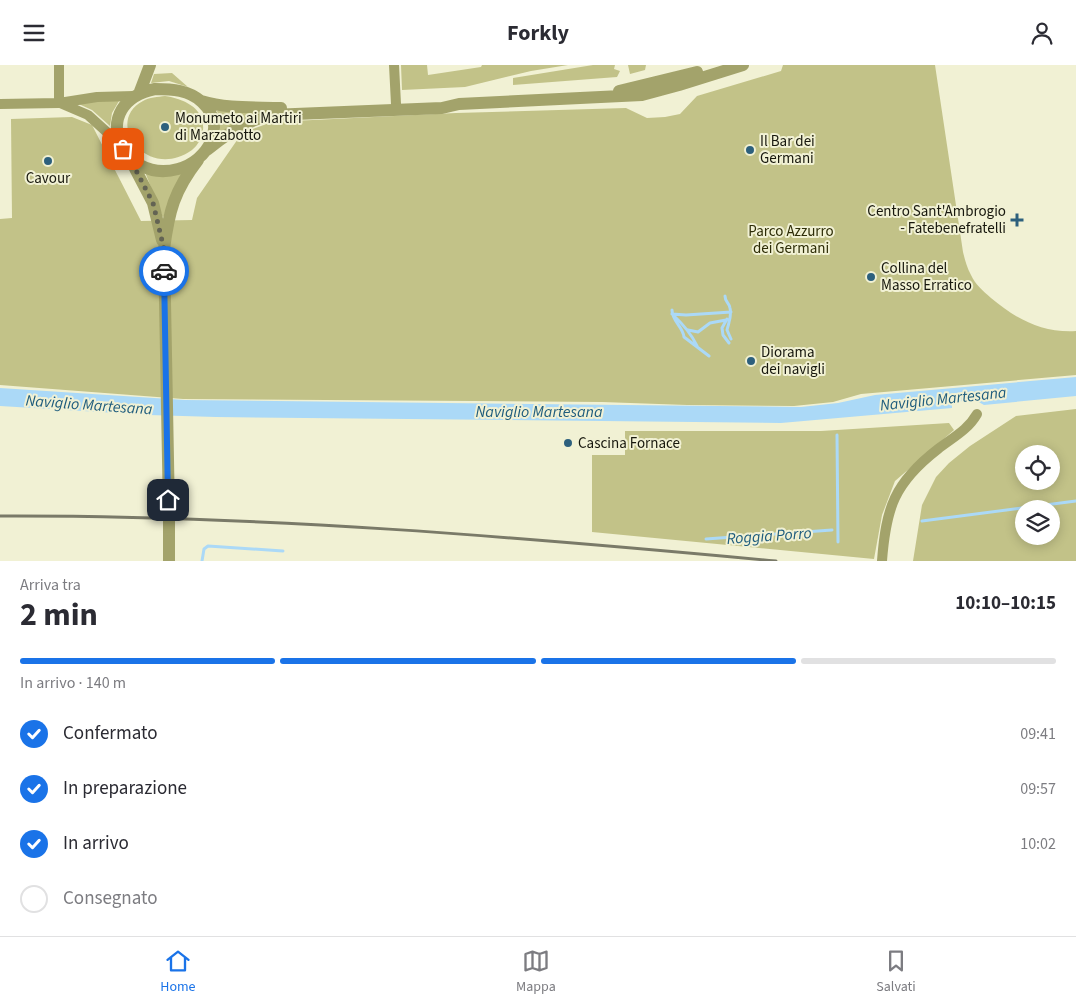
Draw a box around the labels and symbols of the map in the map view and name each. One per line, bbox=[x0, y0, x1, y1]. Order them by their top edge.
place label: Monumeto ai Martiri di Marzabotto bbox=[175, 108, 302, 146]
marker: Monumeto ai Martiri di Marzabotto bbox=[159, 121, 171, 133]
pin bbox=[102, 128, 144, 170]
place label: Il Bar dei Germani bbox=[760, 131, 815, 169]
marker: Il Bar dei Germani bbox=[744, 144, 756, 156]
marker: Cavour bbox=[42, 155, 54, 167]
place label: Cavour bbox=[26, 168, 71, 189]
place label: Centro Sant'Ambrogio - Fatebenefratelli bbox=[867, 201, 1006, 239]
marker: Centro Sant'Ambrogio - Fatebenefratelli bbox=[1010, 213, 1024, 227]
park label: Parco Azzurro dei Germani bbox=[748, 221, 834, 259]
courier bbox=[139, 246, 189, 296]
place label: Collina del Masso Erratico bbox=[881, 258, 972, 296]
marker: Collina del Masso Erratico bbox=[865, 271, 877, 283]
place label: Diorama dei navigli bbox=[761, 342, 825, 380]
marker: Diorama dei navigli bbox=[745, 355, 757, 367]
water label: Naviglio Martesana bbox=[879, 381, 1008, 417]
water label: Naviglio Martesana bbox=[25, 390, 154, 420]
water label: Naviglio Martesana bbox=[475, 401, 603, 423]
place label: Cascina Fornace bbox=[578, 433, 680, 454]
marker: Cascina Fornace bbox=[562, 437, 574, 449]
pin bbox=[147, 479, 189, 521]
water label: Roggia Porro bbox=[726, 522, 812, 550]

